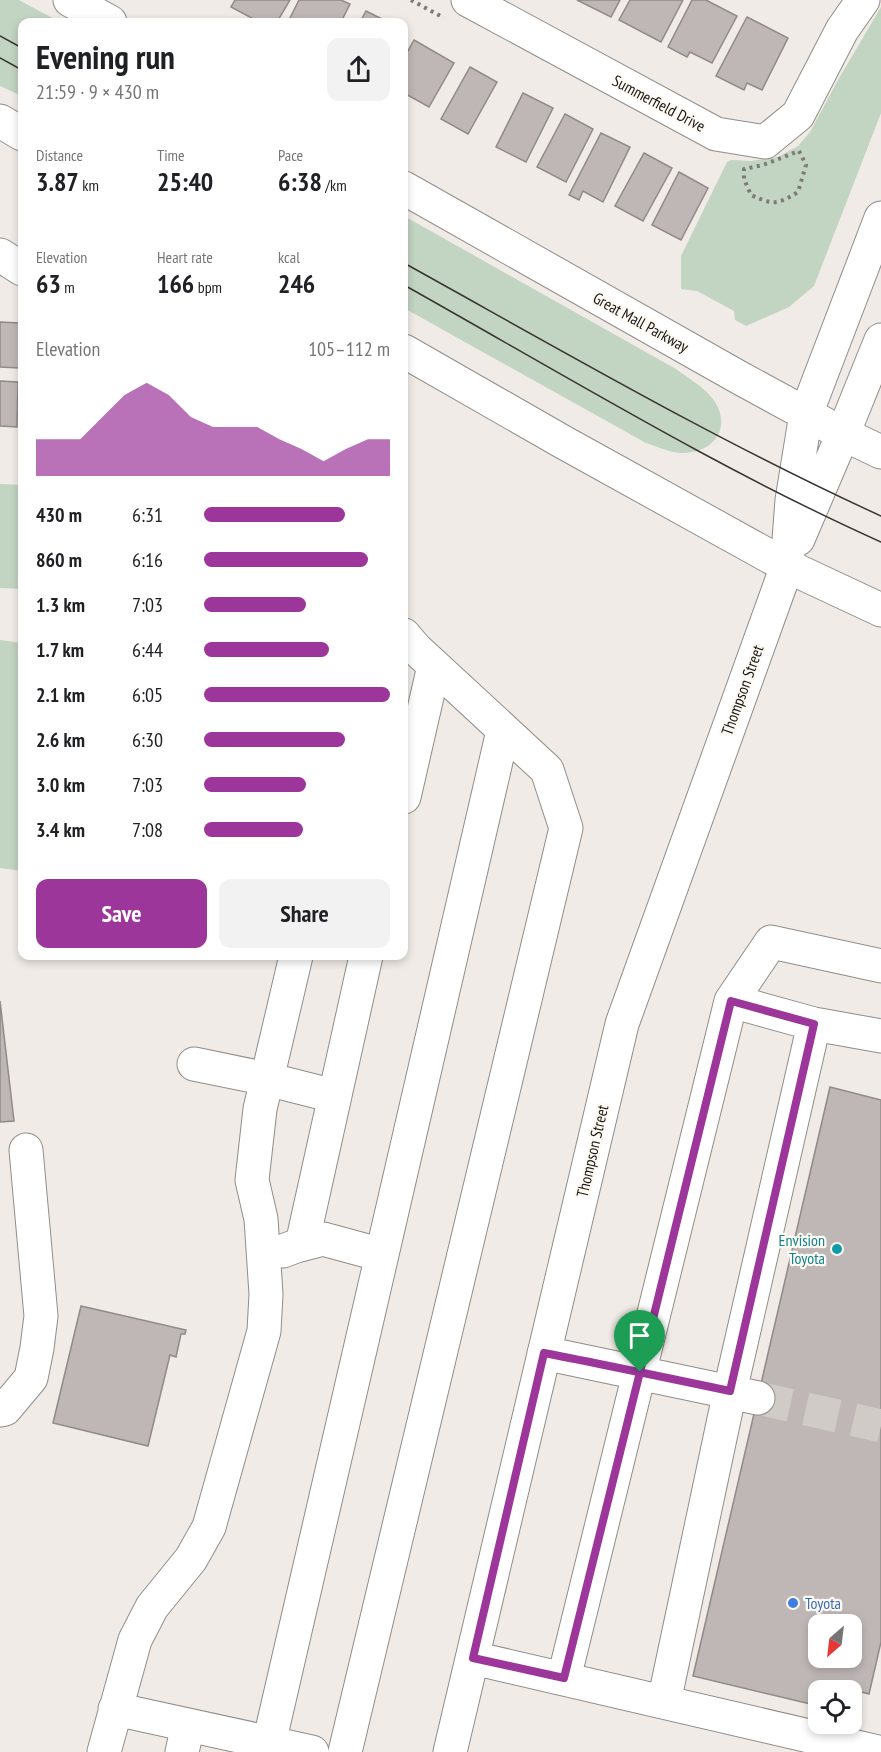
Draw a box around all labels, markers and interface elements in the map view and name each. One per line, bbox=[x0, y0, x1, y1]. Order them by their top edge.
text: Evening run bbox=[36, 35, 175, 78]
button: share bbox=[327, 38, 390, 101]
street label: Summerfield Drive bbox=[609, 70, 709, 136]
text: 21:59 · 9 × 430 m bbox=[36, 79, 159, 105]
text: Distance bbox=[36, 145, 83, 165]
text: Time bbox=[157, 145, 185, 165]
text: Pace bbox=[278, 145, 303, 165]
text: 3.87 bbox=[36, 165, 79, 198]
text: 25:40 bbox=[157, 165, 213, 198]
text: 6:38 bbox=[278, 165, 322, 198]
text: km bbox=[79, 175, 99, 195]
text: /km bbox=[322, 175, 347, 195]
text: Elevation bbox=[36, 247, 87, 267]
text: Heart rate bbox=[157, 247, 213, 267]
text: kcal bbox=[278, 247, 300, 267]
text: 63 bbox=[36, 267, 61, 300]
text: 166 bbox=[157, 267, 194, 300]
text: 246 bbox=[278, 267, 315, 300]
text: m bbox=[61, 277, 75, 297]
text: bpm bbox=[194, 277, 222, 297]
street label: Great Mall Parkway bbox=[590, 288, 692, 356]
text: Elevation bbox=[36, 336, 100, 362]
text: 105–112 m bbox=[308, 336, 390, 362]
text: 430 m bbox=[36, 502, 82, 528]
text: 6:31 bbox=[132, 502, 163, 528]
text: 860 m bbox=[36, 547, 82, 573]
text: 6:16 bbox=[132, 547, 163, 573]
text: 1.3 km bbox=[36, 592, 85, 618]
text: 7:03 bbox=[132, 592, 163, 618]
text: 1.7 km bbox=[36, 637, 84, 663]
text: 6:44 bbox=[132, 637, 163, 663]
street label: Thompson Street bbox=[716, 642, 768, 738]
text: 2.1 km bbox=[36, 682, 85, 708]
text: 6:05 bbox=[132, 682, 163, 708]
text: 2.6 km bbox=[36, 727, 85, 753]
text: 6:30 bbox=[132, 727, 163, 753]
text: 3.0 km bbox=[36, 772, 85, 798]
text: 7:03 bbox=[132, 772, 163, 798]
text: 3.4 km bbox=[36, 817, 85, 843]
text: 7:08 bbox=[132, 817, 163, 843]
button: Save bbox=[36, 879, 207, 948]
button: Share bbox=[219, 879, 390, 948]
street label: Thompson Street bbox=[572, 1102, 612, 1199]
place label: Envision Toyota bbox=[779, 1230, 825, 1268]
marker: Envision Toyota bbox=[830, 1242, 844, 1256]
pin bbox=[614, 1310, 665, 1372]
icon: arrive bbox=[623, 1319, 656, 1352]
place label: Toyota bbox=[805, 1593, 841, 1613]
marker: Toyota bbox=[786, 1596, 800, 1610]
north arrow bbox=[808, 1614, 862, 1668]
map controls bbox=[808, 1614, 862, 1734]
button: locate bbox=[808, 1680, 862, 1734]

